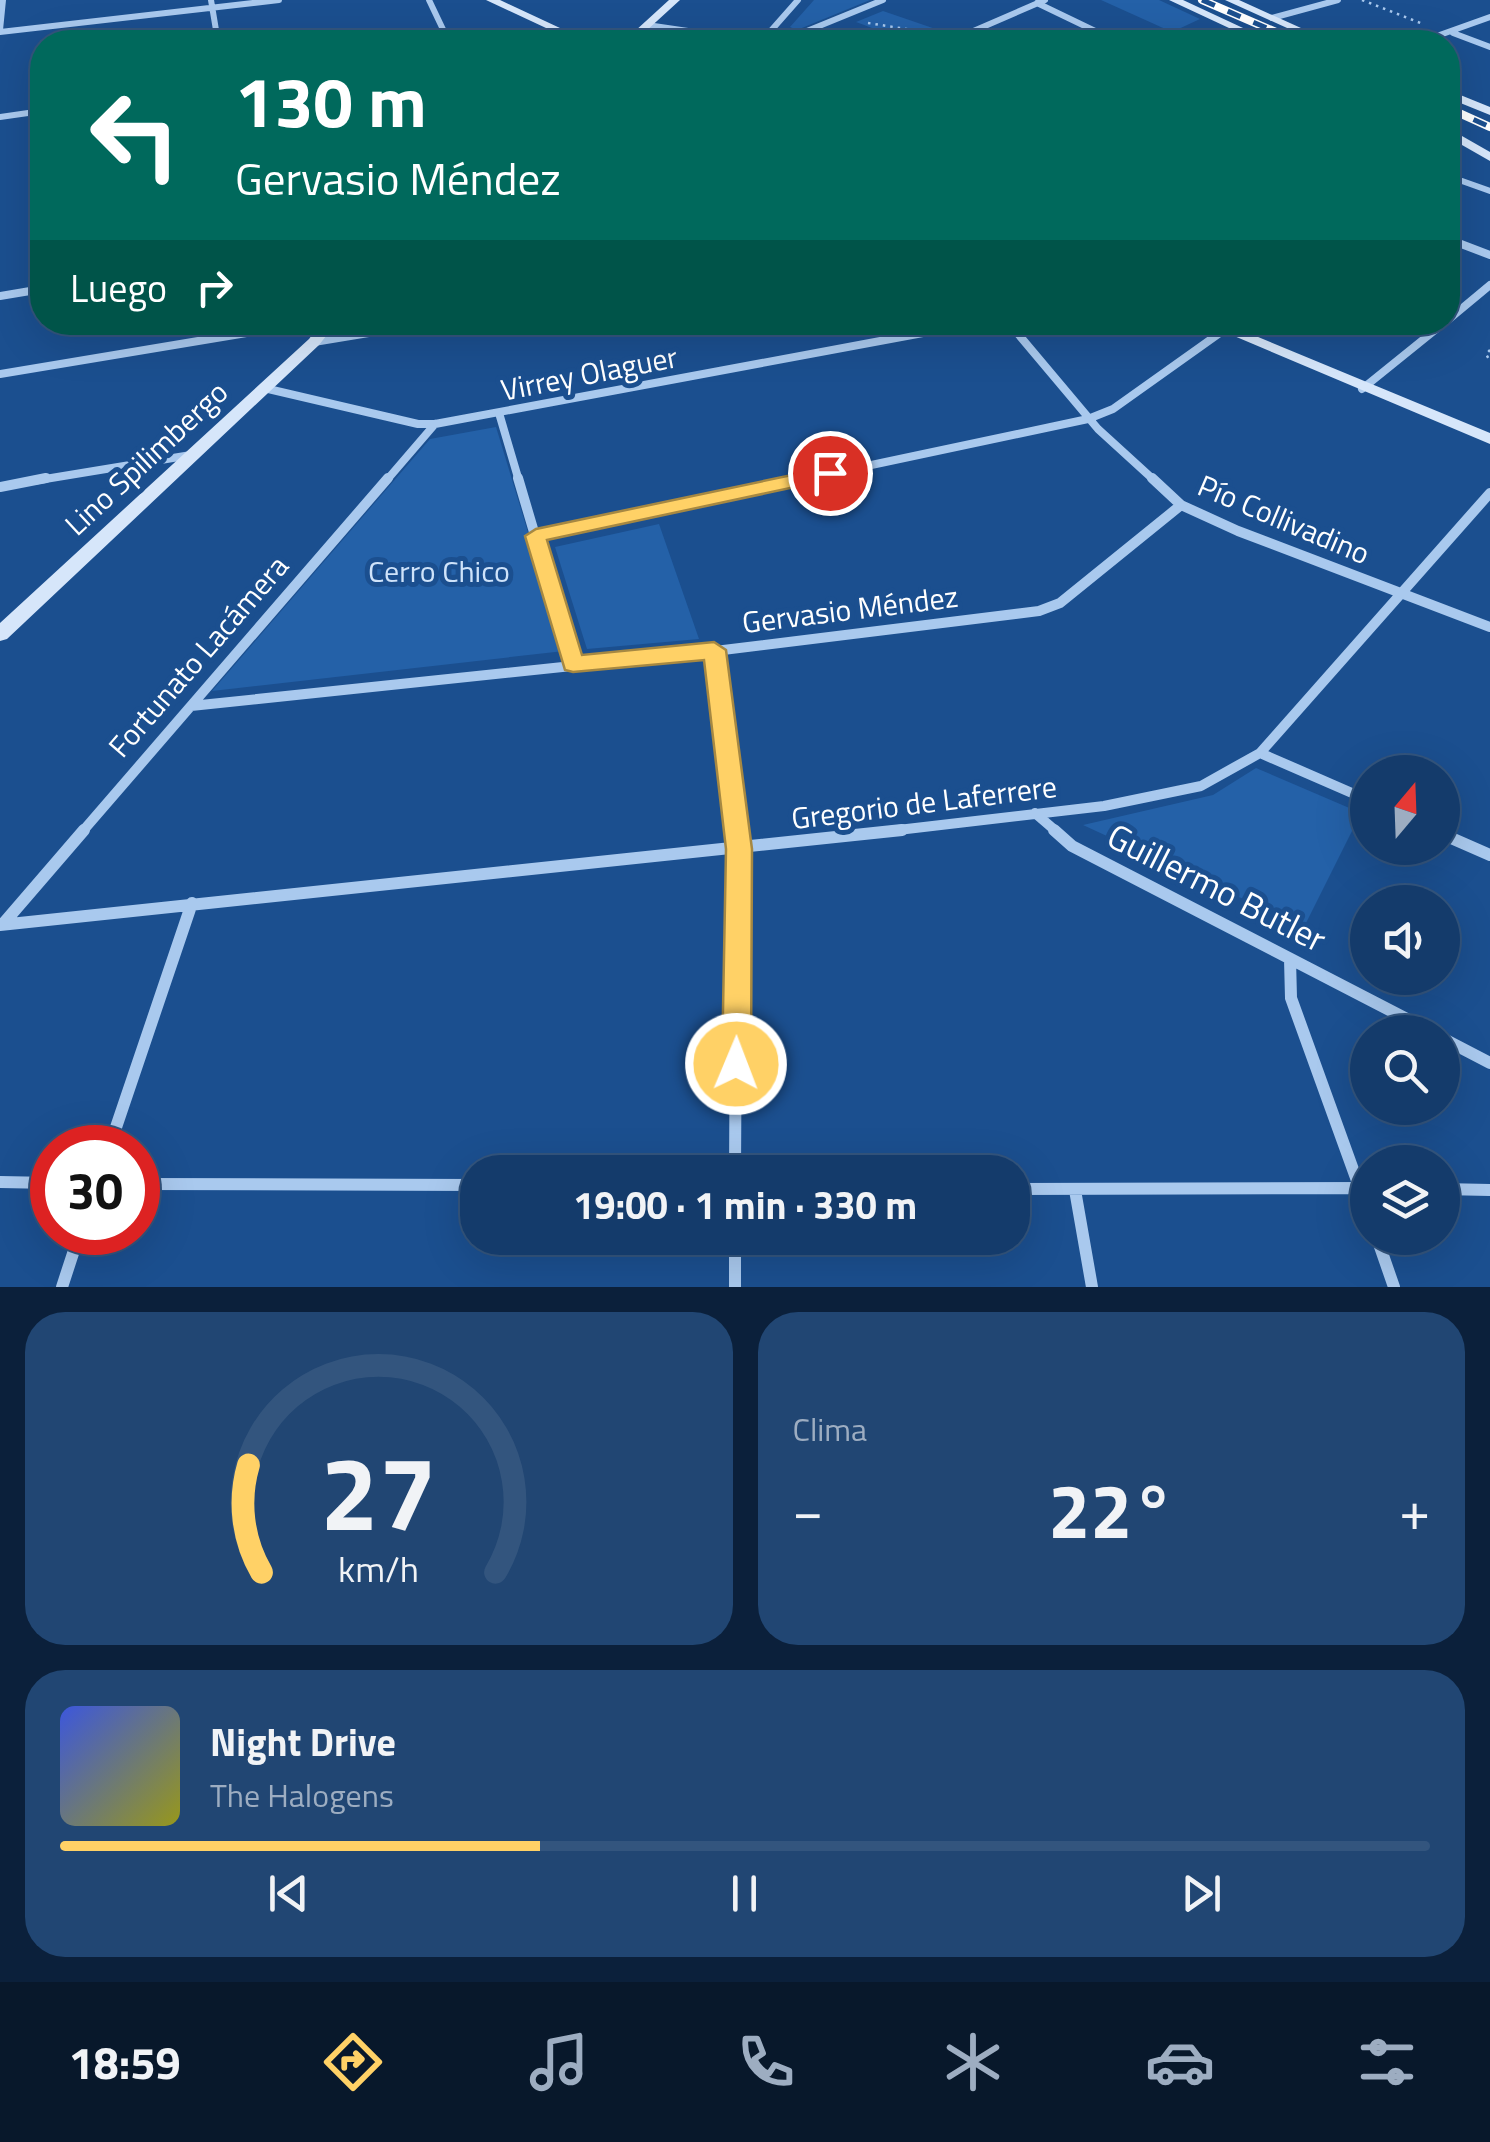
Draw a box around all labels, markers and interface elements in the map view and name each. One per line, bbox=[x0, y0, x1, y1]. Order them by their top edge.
text: 130 m bbox=[235, 48, 427, 154]
icon: left bbox=[70, 70, 200, 200]
text: Gervasio Méndez bbox=[235, 144, 561, 212]
text: Luego bbox=[70, 259, 167, 317]
icon: right bbox=[187, 260, 242, 315]
street label: Virrey Olaguer bbox=[497, 333, 681, 413]
street label: Lino Spilimbergo bbox=[54, 370, 238, 546]
pin bbox=[788, 431, 873, 516]
icon: arrive bbox=[803, 446, 858, 501]
street label: Pío Collivadino bbox=[1191, 462, 1377, 576]
street label: Fortunato Lacámera bbox=[97, 545, 299, 767]
park label: Cerro Chico bbox=[368, 548, 510, 594]
street label: Gervasio Méndez bbox=[739, 573, 961, 645]
north arrow bbox=[1350, 755, 1460, 865]
map controls bbox=[1350, 755, 1460, 1255]
street label: Gregorio de Laferrere bbox=[789, 763, 1059, 841]
street label: Guillermo Butler bbox=[1098, 809, 1336, 965]
button: sound bbox=[1350, 885, 1460, 995]
position arrow bbox=[684, 1012, 788, 1116]
button: search bbox=[1350, 1015, 1460, 1125]
speed limit sign: 30 bbox=[30, 1125, 160, 1255]
button: layers bbox=[1350, 1145, 1460, 1255]
text: 19:00 · 1 min · 330 m bbox=[573, 1176, 917, 1234]
text: Clima bbox=[793, 1405, 867, 1453]
text: 27 bbox=[321, 1412, 437, 1570]
text: 22° bbox=[1048, 1453, 1174, 1567]
text: − bbox=[793, 1468, 823, 1551]
text: + bbox=[1399, 1468, 1430, 1551]
text: km/h bbox=[338, 1541, 419, 1596]
text: Night Drive bbox=[210, 1713, 396, 1771]
text: The Halogens bbox=[210, 1771, 394, 1819]
icon: previous bbox=[261, 1866, 316, 1921]
icon: pause bbox=[717, 1866, 772, 1921]
icon: next bbox=[1174, 1866, 1229, 1921]
icon: directions bbox=[318, 2027, 388, 2097]
icon: music bbox=[524, 2027, 594, 2097]
icon: phone bbox=[731, 2027, 801, 2097]
icon: climate bbox=[938, 2027, 1008, 2097]
icon: car bbox=[1145, 2027, 1215, 2097]
icon: filters bbox=[1352, 2027, 1422, 2097]
text: 18:59 bbox=[68, 2028, 181, 2096]

